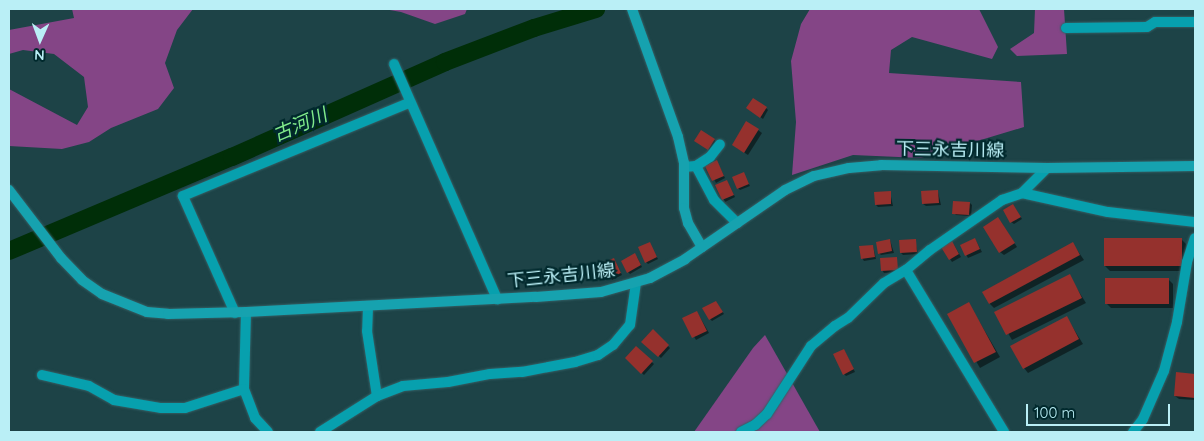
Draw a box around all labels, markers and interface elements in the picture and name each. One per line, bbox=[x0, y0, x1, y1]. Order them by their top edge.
north arrow bbox=[15, 15, 65, 65]
text: N bbox=[34, 46, 45, 64]
water label: 古河川 bbox=[269, 103, 331, 147]
street label: 下三永吉川線 bbox=[896, 138, 1004, 162]
street label: 下三永吉川線 bbox=[506, 260, 616, 292]
scale bar bbox=[1029, 394, 1173, 426]
text: 100 m bbox=[1034, 403, 1075, 422]

